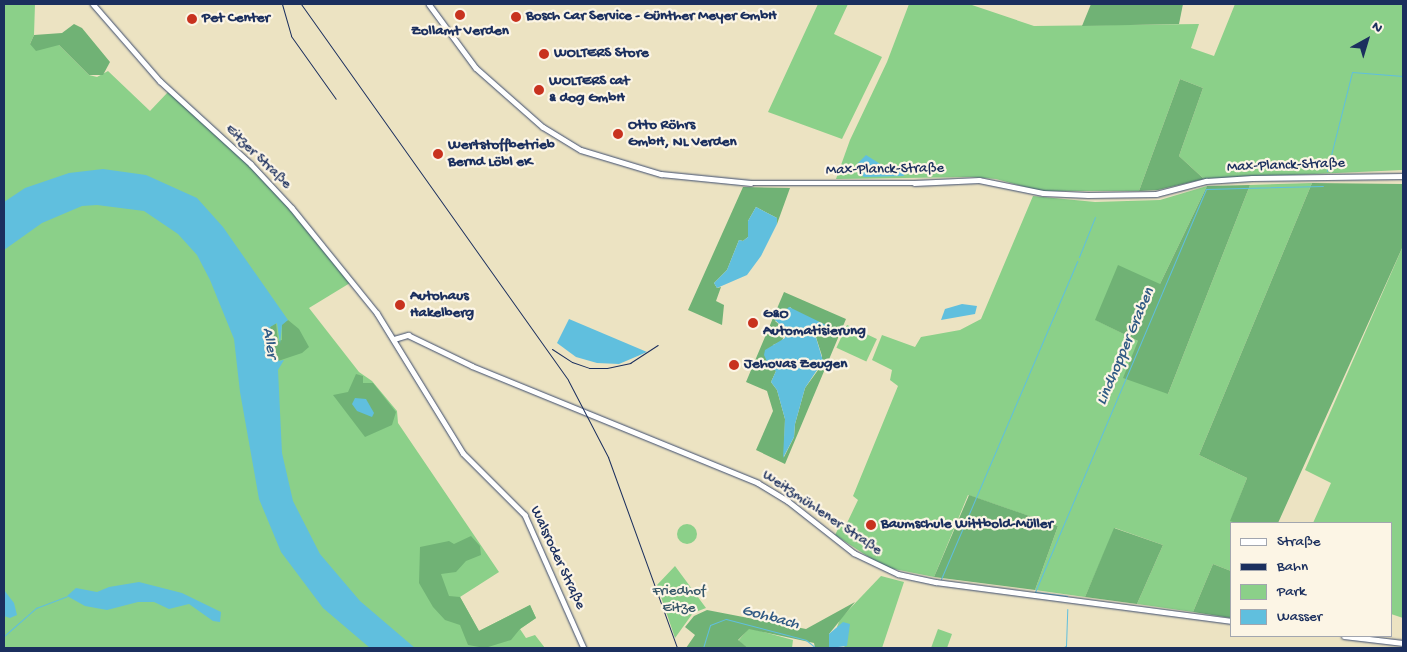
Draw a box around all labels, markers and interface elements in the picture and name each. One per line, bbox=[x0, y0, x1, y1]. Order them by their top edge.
place label: Bosch Car Service - Günther Meyer GmbH bbox=[526, 8, 777, 26]
marker: Zollamt Verden bbox=[454, 9, 466, 21]
place label: Pet Center bbox=[202, 10, 270, 28]
marker: Bosch Car Service - Günther Meyer GmbH bbox=[510, 11, 522, 23]
marker: Pet Center bbox=[186, 13, 198, 25]
north arrow bbox=[1342, 15, 1392, 65]
text: N bbox=[1368, 18, 1386, 37]
place label: Zollamt Verden bbox=[411, 23, 509, 41]
place label: WOLTERS Store bbox=[554, 45, 649, 63]
marker: WOLTERS Store bbox=[538, 48, 550, 60]
place label: WOLTERS cat & dog GmbH bbox=[549, 72, 629, 107]
marker: WOLTERS cat & dog GmbH bbox=[533, 84, 545, 96]
place label: Otto Röhrs GmbH, NL Verden bbox=[628, 116, 737, 151]
street label: Eitzer Straße bbox=[221, 121, 295, 193]
marker: Otto Röhrs GmbH, NL Verden bbox=[612, 128, 624, 140]
place label: Wertstoffbetrieb Bernd Löbl eK bbox=[448, 136, 555, 171]
marker: Wertstoffbetrieb Bernd Löbl eK bbox=[432, 148, 444, 160]
street label: Max-Planck-Straße bbox=[1227, 155, 1345, 177]
street label: Max-Planck-Straße bbox=[826, 160, 944, 180]
water label: Lindhopper Graben bbox=[1094, 285, 1160, 409]
place label: Autohaus Hakelberg bbox=[410, 287, 474, 322]
marker: Autohaus Hakelberg bbox=[394, 299, 406, 311]
place label: G&O Automatisierung bbox=[763, 305, 866, 340]
marker: G&O Automatisierung bbox=[747, 317, 759, 329]
water label: Aller bbox=[256, 326, 280, 360]
place label: Jehovas Zeugen bbox=[744, 356, 847, 374]
marker: Jehovas Zeugen bbox=[728, 359, 740, 371]
street label: Weitzmühlener Straße bbox=[759, 466, 885, 560]
street label: Walsroder Straße bbox=[525, 503, 589, 613]
place label: Baumschule Wittbold-Müller bbox=[881, 516, 1053, 534]
marker: Baumschule Wittbold-Müller bbox=[865, 519, 877, 531]
legend bbox=[1230, 522, 1392, 637]
text: Straße bbox=[1277, 533, 1321, 551]
text: Bahn bbox=[1277, 558, 1308, 576]
park label: Friedhof Eitze bbox=[652, 582, 706, 617]
text: Park bbox=[1277, 583, 1306, 601]
water label: Gohbach bbox=[739, 602, 801, 636]
text: Wasser bbox=[1277, 608, 1322, 626]

